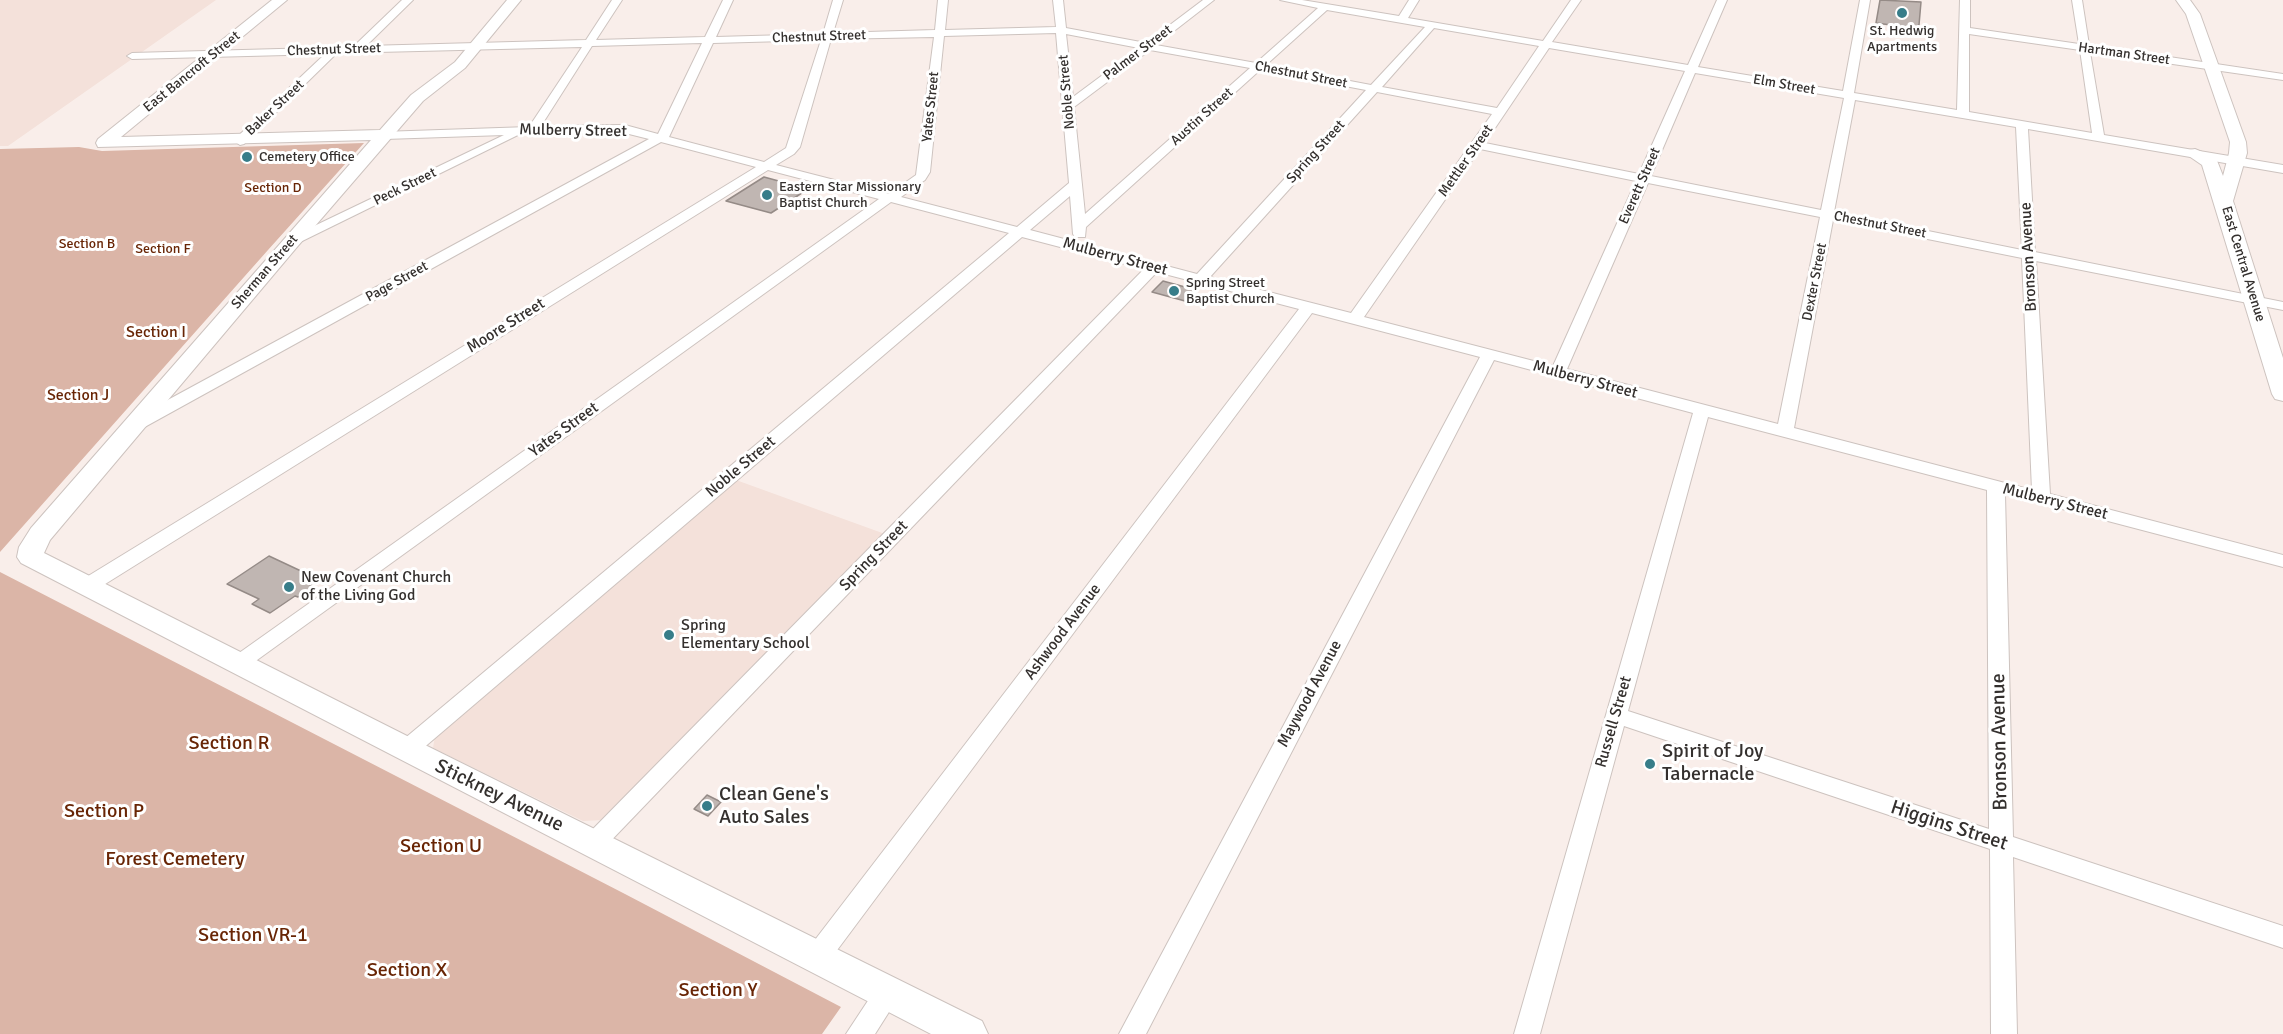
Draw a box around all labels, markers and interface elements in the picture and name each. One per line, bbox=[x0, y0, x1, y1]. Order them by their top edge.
marker: St. Hedwig Apartments bbox=[1895, 6, 1909, 20]
street label: Palmer Street bbox=[1100, 22, 1176, 84]
place label: St. Hedwig Apartments bbox=[1867, 23, 1937, 56]
street label: Chestnut Street bbox=[772, 27, 866, 47]
street label: East Bancroft Street bbox=[140, 28, 244, 116]
street label: Hartman Street bbox=[2077, 39, 2171, 69]
street label: Chestnut Street bbox=[287, 40, 381, 60]
street label: Noble Street bbox=[1055, 54, 1079, 130]
street label: Chestnut Street bbox=[1253, 58, 1349, 92]
street label: Yates Street bbox=[919, 71, 943, 143]
street label: Elm Street bbox=[1752, 71, 1816, 99]
street label: Baker Street bbox=[242, 77, 308, 139]
street label: Austin Street bbox=[1167, 85, 1237, 149]
street label: Spring Street bbox=[1283, 117, 1349, 187]
street label: Mulberry Street bbox=[519, 120, 627, 142]
street label: Mettler Street bbox=[1435, 122, 1497, 200]
street label: Everett Street bbox=[1616, 145, 1664, 227]
place label: Cemetery Office bbox=[259, 149, 355, 165]
marker: Cemetery Office bbox=[240, 150, 254, 164]
street label: Peck Street bbox=[371, 165, 439, 209]
place label: Eastern Star Missionary Baptist Church bbox=[779, 179, 921, 212]
park label: Section D bbox=[244, 180, 302, 196]
marker: Eastern Star Missionary Baptist Church bbox=[760, 188, 774, 202]
street label: Bronson Avenue bbox=[2017, 202, 2041, 312]
street label: East Central Avenue bbox=[2217, 204, 2269, 324]
street label: Chestnut Street bbox=[1832, 208, 1928, 242]
street label: Sherman Street bbox=[228, 231, 302, 313]
street label: Mulberry Street bbox=[1061, 234, 1169, 280]
park label: Section B bbox=[59, 236, 115, 252]
park label: Section F bbox=[135, 241, 191, 257]
street label: Dexter Street bbox=[1799, 242, 1831, 322]
street label: Page Street bbox=[363, 258, 431, 306]
place label: Spring Street Baptist Church bbox=[1186, 275, 1275, 308]
marker: Spring Street Baptist Church bbox=[1167, 284, 1181, 298]
street label: Moore Street bbox=[463, 294, 549, 358]
park label: Section I bbox=[126, 323, 186, 343]
street label: Mulberry Street bbox=[1531, 357, 1639, 403]
park label: Section J bbox=[47, 386, 109, 406]
street label: Yates Street bbox=[526, 398, 602, 462]
street label: Noble Street bbox=[702, 432, 780, 502]
street label: Mulberry Street bbox=[2000, 480, 2110, 524]
street label: Spring Street bbox=[836, 517, 912, 595]
place label: New Covenant Church of the Living God bbox=[301, 568, 451, 606]
marker: New Covenant Church of the Living God bbox=[282, 580, 296, 594]
street label: Ashwood Avenue bbox=[1021, 580, 1105, 684]
place label: Spring Elementary School bbox=[681, 616, 810, 654]
marker: Spring Elementary School bbox=[662, 628, 676, 642]
street label: Maywood Avenue bbox=[1274, 637, 1346, 751]
street label: Bronson Avenue bbox=[1987, 673, 2013, 811]
street label: Russell Street bbox=[1592, 674, 1636, 770]
park label: Section R bbox=[189, 732, 269, 756]
place label: Spirit of Joy Tabernacle bbox=[1662, 740, 1763, 787]
street label: Stickney Avenue bbox=[431, 755, 567, 837]
marker: Spirit of Joy Tabernacle bbox=[1643, 757, 1657, 771]
place label: Clean Gene's Auto Sales bbox=[719, 783, 829, 830]
street label: Higgins Street bbox=[1887, 796, 2011, 856]
marker: Clean Gene's Auto Sales bbox=[700, 799, 714, 813]
park label: Section P bbox=[64, 800, 144, 824]
park label: Section U bbox=[400, 835, 482, 859]
park label: Forest Cemetery bbox=[105, 848, 245, 872]
park label: Section VR-1 bbox=[198, 924, 308, 948]
park label: Section X bbox=[367, 959, 447, 983]
park label: Section Y bbox=[679, 979, 757, 1003]

